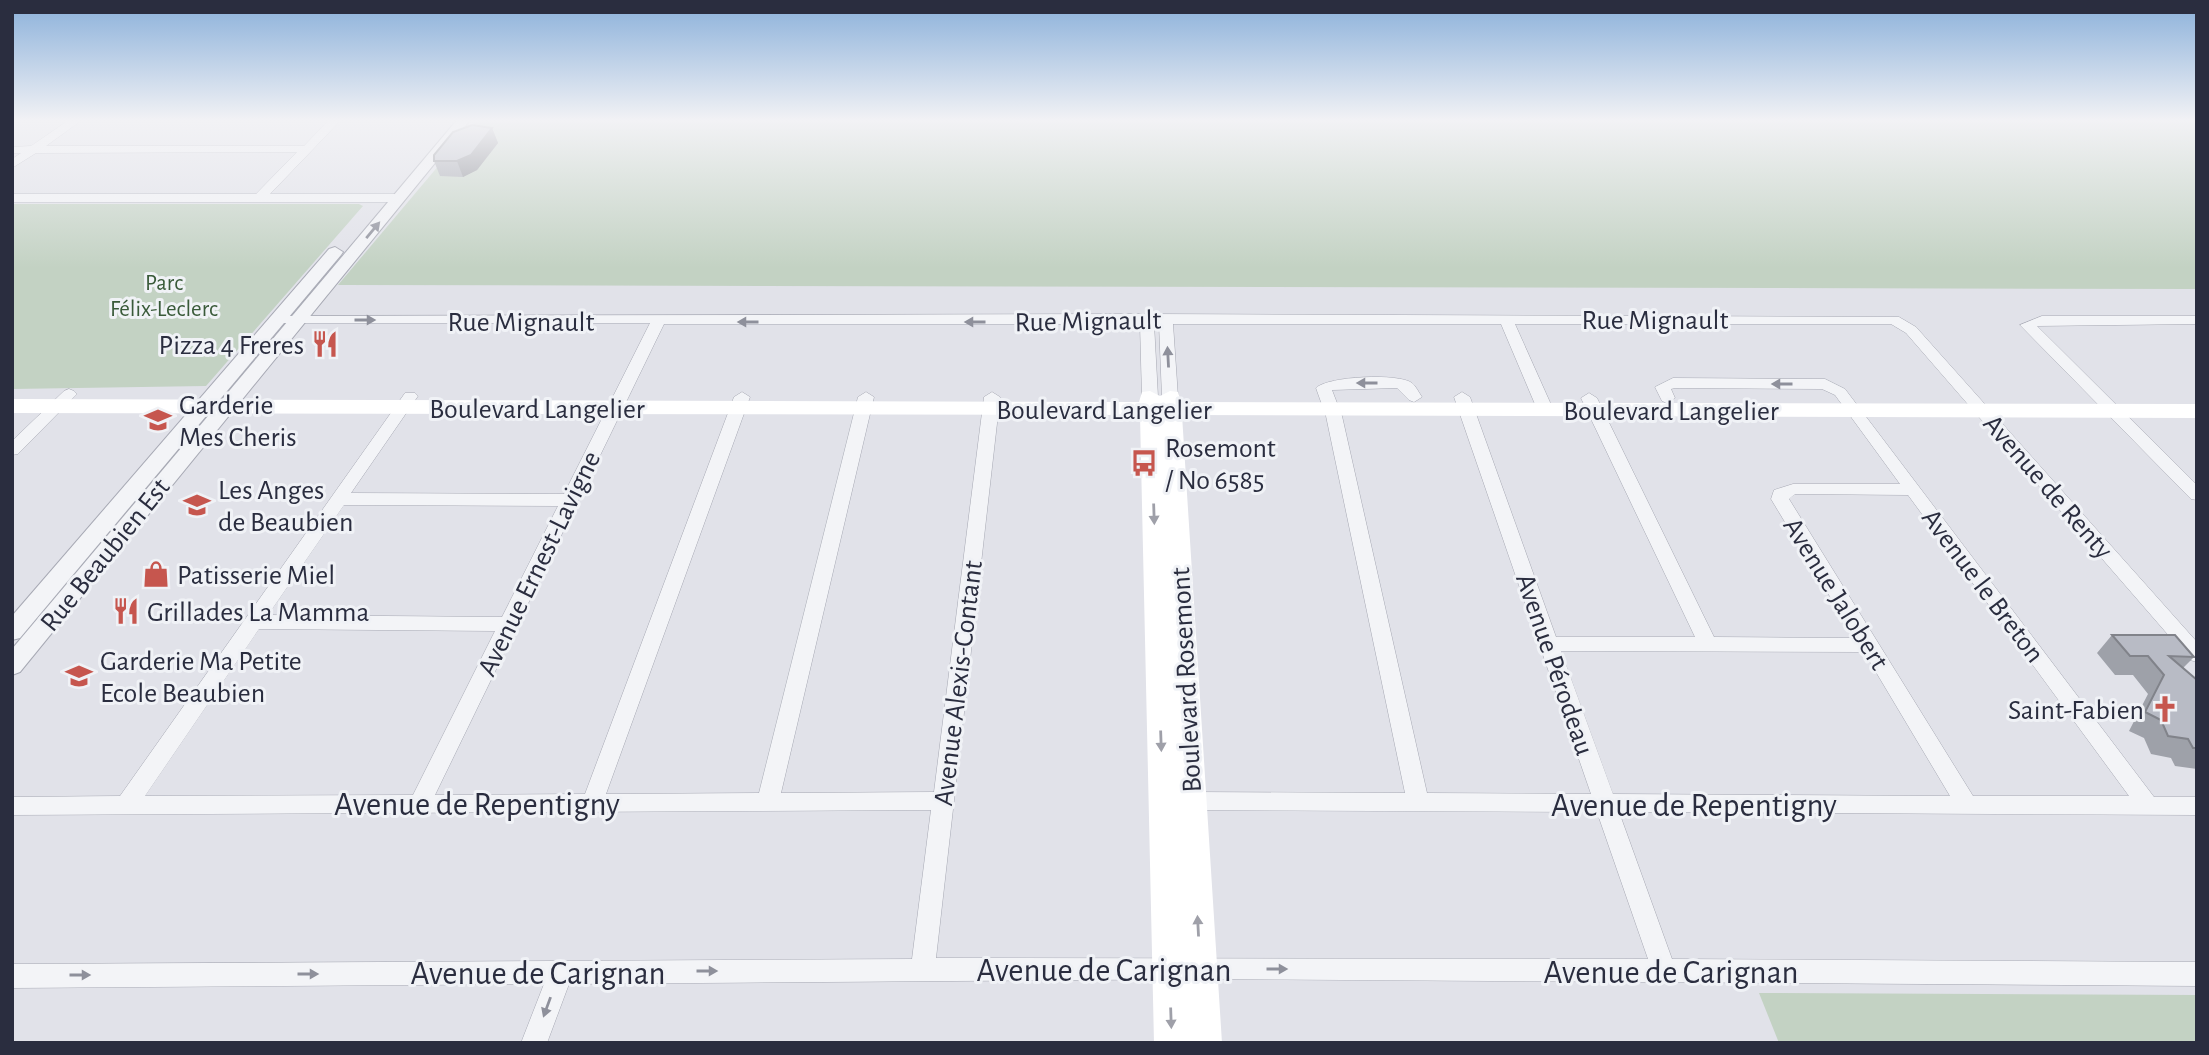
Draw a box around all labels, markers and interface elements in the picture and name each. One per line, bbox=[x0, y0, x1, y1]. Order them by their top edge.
one-way arrow bbox=[365, 221, 380, 239]
park label: Parc Félix-Leclerc bbox=[110, 272, 218, 321]
street label: Rue Mignault bbox=[1014, 307, 1162, 337]
street label: Rue Mignault bbox=[1582, 307, 1728, 335]
street label: Rue Mignault bbox=[448, 309, 594, 337]
one-way arrow bbox=[355, 314, 377, 326]
one-way arrow bbox=[736, 316, 758, 328]
one-way arrow bbox=[964, 316, 986, 328]
restaurant icon: Pizza 4 Freres bbox=[310, 329, 340, 359]
place label: Pizza 4 Freres bbox=[159, 332, 304, 360]
one-way arrow bbox=[1162, 346, 1173, 368]
one-way arrow bbox=[1356, 377, 1378, 389]
one-way arrow bbox=[1771, 378, 1793, 390]
place label: Garderie Mes Cheris bbox=[179, 392, 297, 452]
street label: Boulevard Langelier bbox=[429, 396, 645, 424]
street label: Boulevard Langelier bbox=[996, 397, 1212, 425]
street label: Boulevard Langelier bbox=[1563, 398, 1779, 426]
school or university icon: Garderie Mes Cheris bbox=[143, 405, 173, 435]
street label: Avenue de Renty bbox=[1978, 410, 2117, 565]
place label: Rosemont / No 6585 bbox=[1165, 435, 1276, 495]
street label: Avenue Ernest-Lavigne bbox=[473, 447, 606, 681]
bus stop icon: Rosemont / No 6585 bbox=[1129, 448, 1159, 478]
street label: Rue Beaubien Est bbox=[36, 474, 175, 637]
place label: Les Anges de Beaubien bbox=[218, 477, 353, 537]
school or university icon: Les Anges de Beaubien bbox=[182, 490, 212, 520]
one-way arrow bbox=[1149, 503, 1160, 525]
street label: Avenue le Breton bbox=[1916, 504, 2049, 668]
street label: Avenue Jalobert bbox=[1778, 513, 1893, 675]
shop icon: Patisserie Miel bbox=[141, 559, 171, 589]
street label: Avenue Alexis-Contant bbox=[930, 559, 988, 808]
place label: Patisserie Miel bbox=[177, 562, 335, 590]
street label: Boulevard Rosemont bbox=[1167, 566, 1207, 793]
street label: Avenue Pérodeau bbox=[1510, 570, 1598, 759]
restaurant icon: Grillades La Mamma bbox=[111, 596, 141, 626]
place label: Grillades La Mamma bbox=[147, 599, 369, 627]
place label: Garderie Ma Petite Ecole Beaubien bbox=[100, 648, 302, 708]
school or university icon: Garderie Ma Petite Ecole Beaubien bbox=[64, 661, 94, 691]
church icon: Saint-Fabien bbox=[2150, 694, 2180, 724]
place label: Saint-Fabien bbox=[2008, 697, 2144, 725]
one-way arrow bbox=[1156, 730, 1167, 752]
street label: Avenue de Repentigny bbox=[334, 789, 620, 822]
street label: Avenue de Repentigny bbox=[1551, 790, 1837, 823]
one-way arrow bbox=[1192, 914, 1203, 936]
street label: Avenue de Carignan bbox=[976, 955, 1232, 988]
street label: Avenue de Carignan bbox=[1543, 957, 1799, 990]
street label: Avenue de Carignan bbox=[410, 958, 666, 991]
one-way arrow bbox=[1267, 963, 1289, 975]
one-way arrow bbox=[696, 965, 718, 977]
one-way arrow bbox=[297, 968, 319, 979]
one-way arrow bbox=[70, 969, 92, 981]
one-way arrow bbox=[542, 997, 553, 1018]
one-way arrow bbox=[1166, 1007, 1177, 1029]

